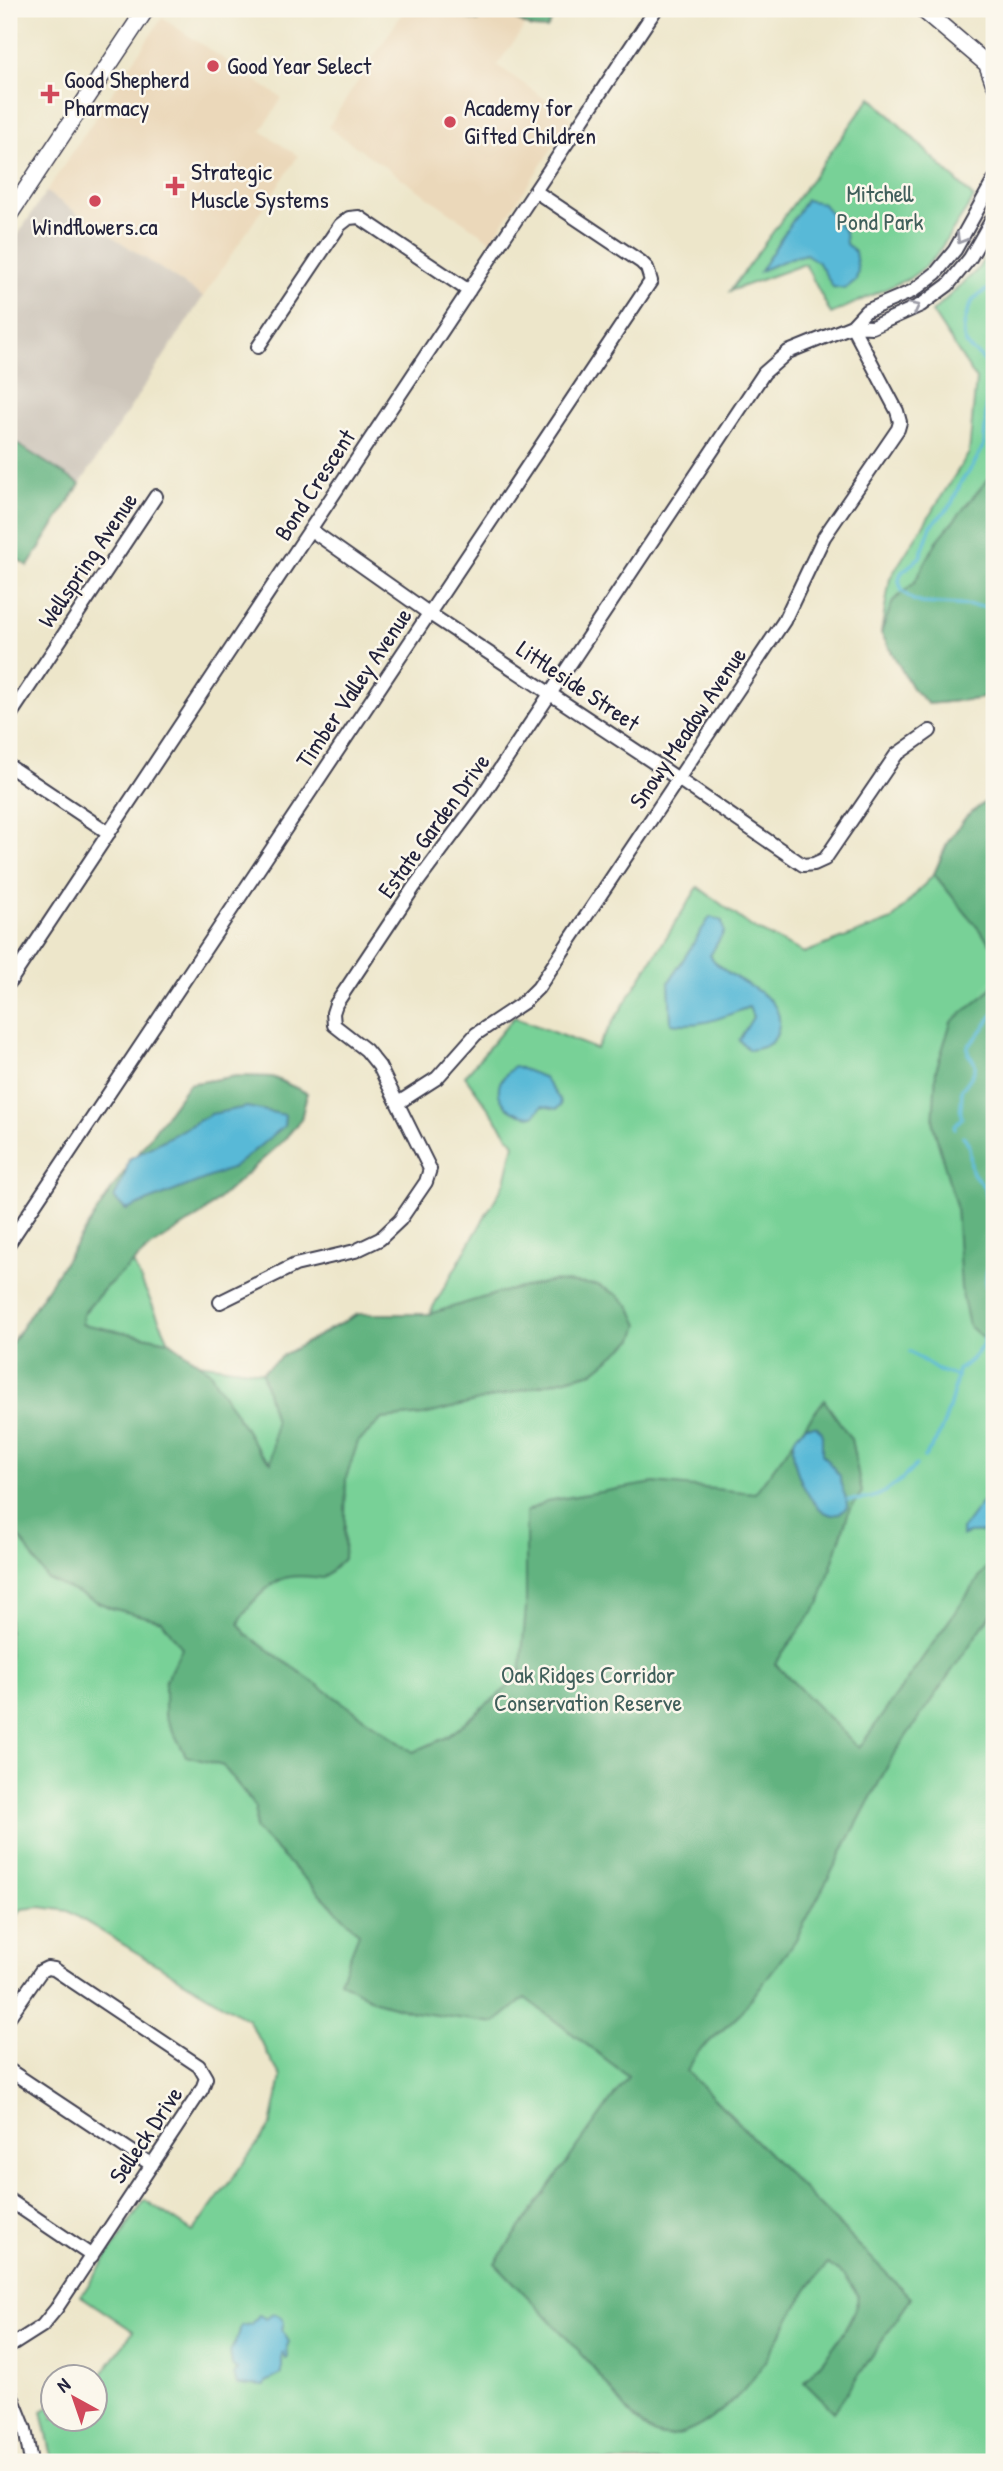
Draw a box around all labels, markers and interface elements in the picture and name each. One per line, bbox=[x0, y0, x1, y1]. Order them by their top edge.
place label: Good Year Select bbox=[227, 49, 372, 81]
marker: Good Year Select bbox=[205, 58, 221, 74]
place label: Good Shepherd Pharmacy bbox=[64, 63, 189, 123]
marker: Good Shepherd Pharmacy bbox=[42, 86, 58, 102]
place label: Academy for Gifted Children bbox=[464, 91, 596, 151]
marker: Academy for Gifted Children bbox=[442, 114, 458, 130]
place label: Strategic Muscle Systems bbox=[191, 155, 329, 215]
marker: Strategic Muscle Systems bbox=[165, 176, 185, 196]
park label: Mitchell Pond Park bbox=[836, 177, 924, 237]
marker: Windflowers.ca bbox=[87, 193, 103, 209]
place label: Windflowers.ca bbox=[32, 210, 158, 242]
one-way arrow bbox=[957, 232, 970, 245]
one-way arrow bbox=[908, 302, 921, 316]
street label: Bond Crescent bbox=[266, 422, 362, 546]
street label: Wellspring Avenue bbox=[30, 485, 145, 633]
street label: Timber Valley Avenue bbox=[288, 601, 419, 774]
street label: Littleside Street bbox=[511, 632, 647, 738]
street label: Snowy Meadow Avenue bbox=[621, 640, 753, 814]
street label: Estate Garden Drive bbox=[370, 746, 497, 904]
park label: Oak Ridges Corridor Conservation Reserve bbox=[494, 1658, 682, 1718]
street label: Selleck Drive bbox=[101, 2079, 190, 2189]
north arrow bbox=[38, 2362, 108, 2432]
text: N bbox=[51, 2372, 75, 2398]

